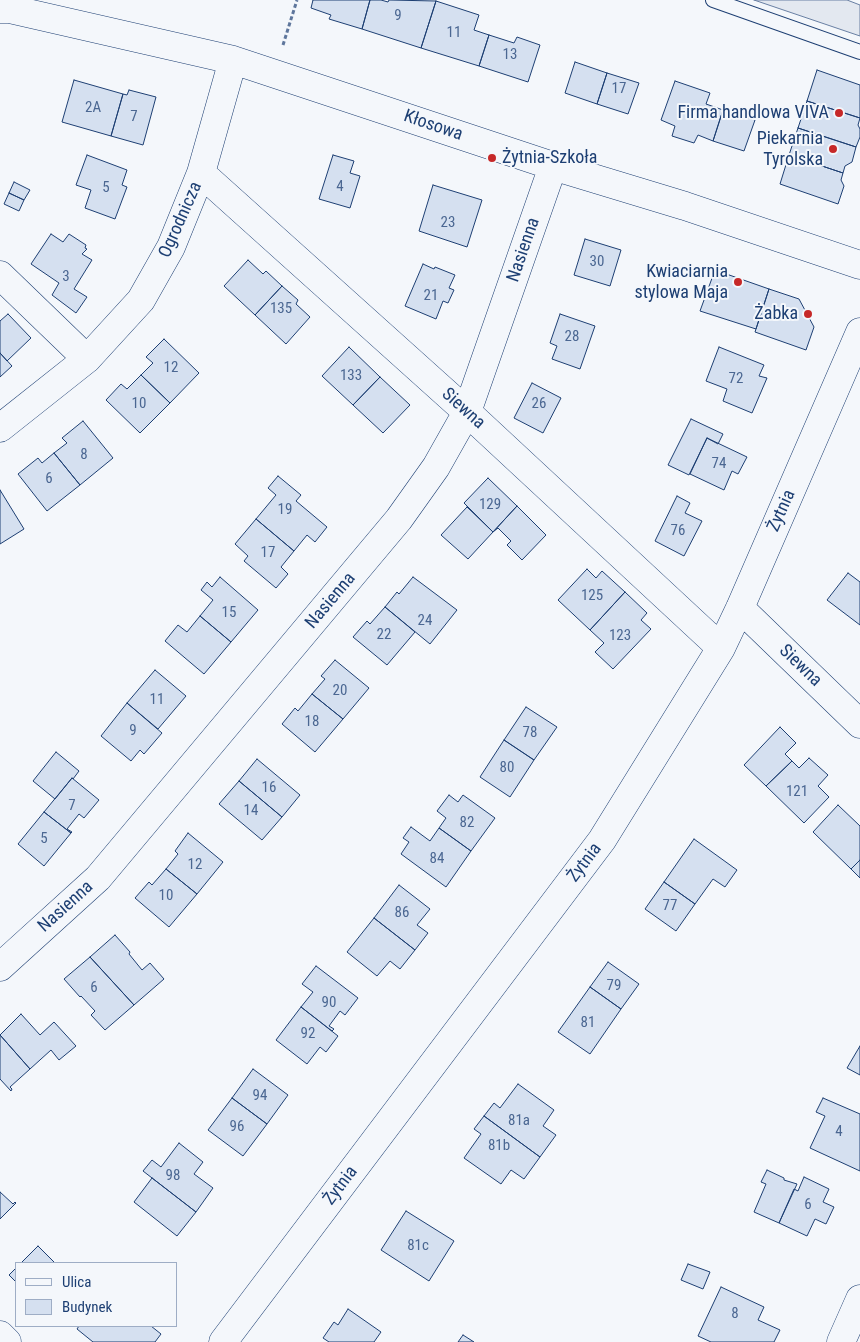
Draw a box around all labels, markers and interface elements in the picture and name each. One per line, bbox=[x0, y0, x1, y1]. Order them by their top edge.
house number: 9 bbox=[394, 7, 402, 25]
house number: 11 bbox=[447, 24, 461, 42]
house number: 13 bbox=[503, 46, 517, 64]
house number: 17 bbox=[612, 80, 626, 98]
house number: 2A bbox=[85, 99, 101, 117]
place label: Firma handlowa VIVA bbox=[677, 102, 829, 124]
street label: Kłosowa bbox=[401, 106, 465, 146]
marker: Firma handlowa VIVA bbox=[833, 107, 845, 119]
house number: 7 bbox=[130, 108, 138, 126]
place label: Piekarnia Tyrolska bbox=[757, 128, 823, 170]
marker: Piekarnia Tyrolska bbox=[827, 143, 839, 155]
place label: Żytnia-Szkoła bbox=[502, 147, 597, 169]
marker: Żytnia-Szkoła bbox=[486, 152, 498, 164]
house number: 4 bbox=[336, 178, 344, 196]
house number: 5 bbox=[102, 179, 110, 197]
street label: Ogrodnicza bbox=[155, 179, 207, 261]
house number: 23 bbox=[441, 214, 455, 232]
street label: Nasienna bbox=[503, 215, 545, 285]
house number: 30 bbox=[590, 253, 604, 271]
place label: Kwiaciarnia stylowa Maja bbox=[634, 261, 728, 304]
house number: 3 bbox=[62, 268, 70, 286]
marker: Kwiaciarnia stylowa Maja bbox=[732, 276, 744, 288]
house number: 21 bbox=[424, 287, 438, 305]
house number: 135 bbox=[270, 300, 292, 318]
place label: Żabka bbox=[754, 303, 798, 325]
marker: Żabka bbox=[802, 308, 814, 320]
house number: 28 bbox=[565, 328, 579, 346]
house number: 12 bbox=[164, 359, 178, 377]
house number: 133 bbox=[340, 367, 362, 385]
house number: 72 bbox=[729, 370, 743, 388]
street label: Siewna bbox=[437, 384, 489, 434]
house number: 10 bbox=[132, 395, 146, 413]
house number: 26 bbox=[532, 395, 546, 413]
house number: 8 bbox=[80, 446, 88, 464]
house number: 74 bbox=[712, 455, 726, 473]
house number: 6 bbox=[45, 470, 53, 488]
street label: Żytnia bbox=[763, 487, 801, 535]
house number: 129 bbox=[479, 496, 501, 514]
house number: 19 bbox=[278, 501, 292, 519]
house number: 76 bbox=[671, 522, 685, 540]
house number: 17 bbox=[261, 544, 275, 562]
street label: Nasienna bbox=[301, 569, 361, 633]
house number: 125 bbox=[581, 587, 603, 605]
house number: 15 bbox=[222, 604, 236, 622]
house number: 24 bbox=[418, 612, 432, 630]
house number: 22 bbox=[377, 626, 391, 644]
house number: 123 bbox=[609, 627, 631, 645]
street label: Siewna bbox=[774, 641, 826, 691]
house number: 20 bbox=[333, 682, 347, 700]
house number: 11 bbox=[150, 691, 164, 709]
house number: 18 bbox=[305, 713, 319, 731]
house number: 9 bbox=[129, 722, 137, 740]
house number: 78 bbox=[523, 724, 537, 742]
house number: 80 bbox=[500, 759, 514, 777]
house number: 16 bbox=[262, 779, 276, 797]
house number: 121 bbox=[786, 783, 808, 801]
house number: 7 bbox=[68, 797, 76, 815]
house number: 14 bbox=[244, 802, 258, 820]
house number: 82 bbox=[460, 814, 474, 832]
house number: 5 bbox=[40, 830, 48, 848]
street label: Żytnia bbox=[563, 839, 607, 887]
house number: 84 bbox=[430, 850, 444, 868]
house number: 12 bbox=[188, 856, 202, 874]
street label: Nasienna bbox=[34, 877, 98, 937]
house number: 10 bbox=[159, 887, 173, 905]
house number: 77 bbox=[663, 897, 677, 915]
house number: 86 bbox=[395, 904, 409, 922]
house number: 79 bbox=[607, 977, 621, 995]
house number: 6 bbox=[90, 979, 98, 997]
house number: 90 bbox=[322, 994, 336, 1012]
house number: 81 bbox=[581, 1014, 595, 1032]
house number: 92 bbox=[301, 1025, 315, 1043]
house number: 94 bbox=[253, 1087, 267, 1105]
house number: 81a bbox=[508, 1112, 530, 1130]
house number: 96 bbox=[230, 1118, 244, 1136]
house number: 4 bbox=[835, 1123, 843, 1141]
house number: 81b bbox=[488, 1137, 510, 1155]
street label: Żytnia bbox=[319, 1162, 363, 1210]
house number: 98 bbox=[166, 1167, 180, 1185]
house number: 6 bbox=[804, 1196, 812, 1214]
house number: 81c bbox=[407, 1237, 429, 1255]
legend bbox=[15, 1262, 178, 1327]
text: Ulica bbox=[62, 1273, 91, 1291]
text: Budynek bbox=[62, 1298, 112, 1316]
house number: 8 bbox=[731, 1305, 739, 1323]

